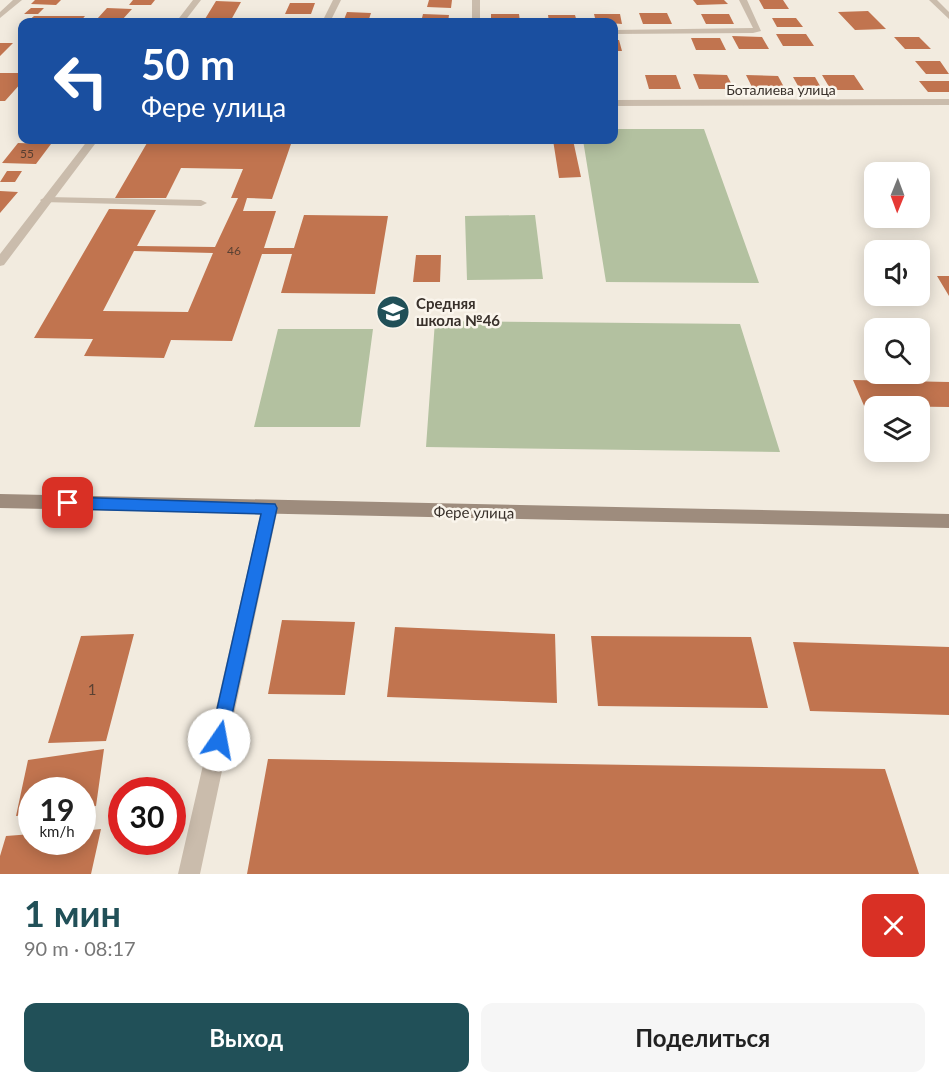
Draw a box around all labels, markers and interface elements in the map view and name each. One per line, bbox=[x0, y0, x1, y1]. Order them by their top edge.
text: 50 m bbox=[141, 39, 235, 89]
icon: left bbox=[42, 42, 120, 120]
street label: Боталиева улица bbox=[726, 81, 836, 98]
text: Фере улица bbox=[141, 90, 286, 123]
house number: 55 bbox=[20, 146, 34, 161]
north arrow bbox=[864, 162, 930, 228]
map controls bbox=[864, 162, 930, 462]
button: sound bbox=[864, 240, 930, 306]
house number: 46 bbox=[227, 243, 241, 258]
school or university icon: Средняя школа №46 bbox=[375, 294, 411, 330]
place label: Средняя школа №46 bbox=[416, 294, 500, 329]
button: search bbox=[864, 318, 930, 384]
button: layers bbox=[864, 396, 930, 462]
pin bbox=[42, 477, 93, 528]
icon: arrive bbox=[51, 486, 84, 519]
street label: Фере улица bbox=[433, 502, 515, 522]
house number: 1 bbox=[88, 680, 96, 698]
position arrow bbox=[187, 708, 251, 772]
speed limit sign: 30 bbox=[108, 777, 186, 855]
text: 19 bbox=[40, 791, 74, 827]
text: km/h bbox=[39, 822, 75, 840]
text: 1 мин bbox=[24, 891, 121, 935]
button: close bbox=[862, 894, 925, 957]
text: 90 m · 08:17 bbox=[24, 936, 136, 960]
button: Выход bbox=[24, 1003, 469, 1072]
button: Поделиться bbox=[481, 1003, 925, 1072]

